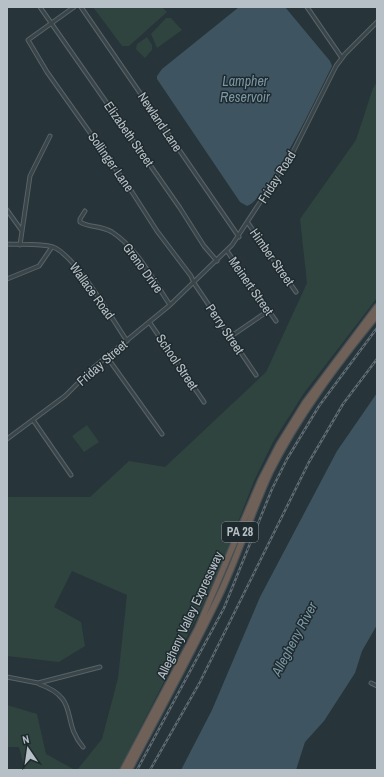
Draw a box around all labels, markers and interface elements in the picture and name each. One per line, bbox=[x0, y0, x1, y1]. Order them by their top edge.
water label: Lampher Reservoir bbox=[220, 72, 271, 106]
street label: Newland Lane bbox=[134, 89, 186, 155]
street label: Elizabeth Street bbox=[100, 98, 158, 170]
street label: Sollinger Lane bbox=[84, 129, 138, 195]
street label: Friday Road bbox=[254, 148, 300, 206]
street label: Himber Street bbox=[246, 225, 298, 289]
street label: Greno Drive bbox=[119, 240, 167, 297]
street label: Meinert Street bbox=[225, 253, 277, 319]
street label: Wallace Road bbox=[66, 259, 118, 323]
street label: Perry Street bbox=[202, 301, 248, 357]
street label: School Street bbox=[152, 331, 202, 393]
street label: Friday Street bbox=[73, 336, 131, 390]
road number: PA 28 bbox=[222, 522, 258, 542]
street label: Allegheny Valley Expressway bbox=[153, 548, 227, 682]
water label: Allegheny River bbox=[267, 598, 322, 680]
north arrow bbox=[8, 729, 48, 769]
text: N bbox=[21, 732, 30, 747]

